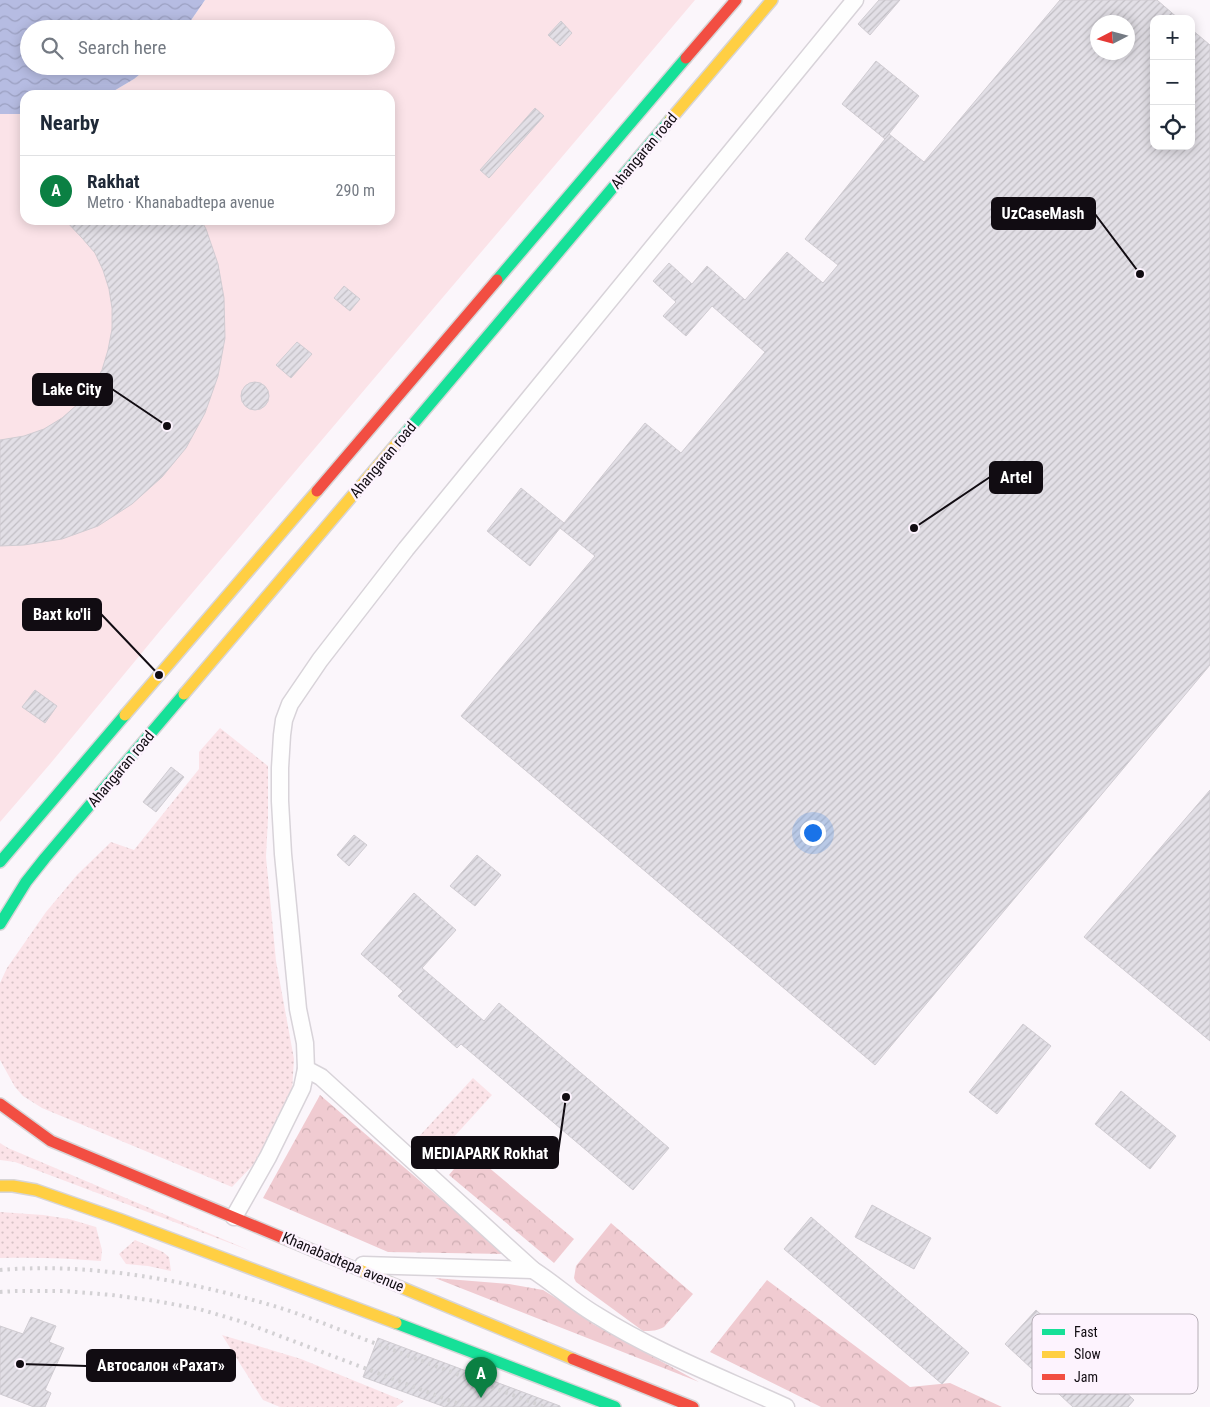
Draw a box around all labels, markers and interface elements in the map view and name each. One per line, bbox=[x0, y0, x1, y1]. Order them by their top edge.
north arrow bbox=[1090, 15, 1135, 60]
map controls bbox=[1150, 15, 1195, 150]
button: + bbox=[1150, 15, 1195, 60]
search box bbox=[20, 20, 395, 75]
icon: search bbox=[38, 34, 66, 62]
text: Search here bbox=[78, 36, 166, 59]
button: − bbox=[1150, 60, 1195, 105]
button: locate bbox=[1150, 105, 1195, 150]
street label: Ahangaran road bbox=[607, 109, 681, 193]
text: Nearby bbox=[40, 111, 99, 135]
text: Rakhat bbox=[87, 170, 140, 193]
text: A bbox=[51, 181, 61, 200]
text: 290 m bbox=[336, 181, 375, 200]
text: Metro · Khanabadtepa avenue bbox=[87, 193, 275, 212]
callout: UzCaseMash bbox=[992, 198, 1095, 229]
text: UzCaseMash bbox=[1002, 204, 1085, 223]
callout: Lake City bbox=[33, 374, 112, 405]
text: Lake City bbox=[42, 380, 102, 399]
street label: Ahangaran road bbox=[346, 418, 420, 502]
callout: Artel bbox=[990, 462, 1042, 493]
text: Artel bbox=[1000, 468, 1032, 487]
callout: Baxt ko'li bbox=[23, 599, 101, 630]
text: Baxt ko'li bbox=[33, 605, 91, 624]
street label: Ahangaran road bbox=[84, 727, 158, 811]
your location bbox=[800, 820, 826, 846]
callout: MEDIAPARK Rokhat bbox=[412, 1137, 558, 1168]
text: MEDIAPARK Rokhat bbox=[422, 1144, 548, 1163]
street label: Khanabadtepa avenue bbox=[279, 1228, 407, 1296]
legend bbox=[1032, 1314, 1198, 1394]
text: Fast bbox=[1074, 1324, 1098, 1340]
text: Slow bbox=[1074, 1346, 1101, 1362]
callout: Автосалон «Рахат» bbox=[87, 1350, 235, 1381]
text: Автосалон «Рахат» bbox=[97, 1356, 225, 1375]
pin: A bbox=[465, 1357, 497, 1398]
text: Jam bbox=[1074, 1369, 1098, 1385]

